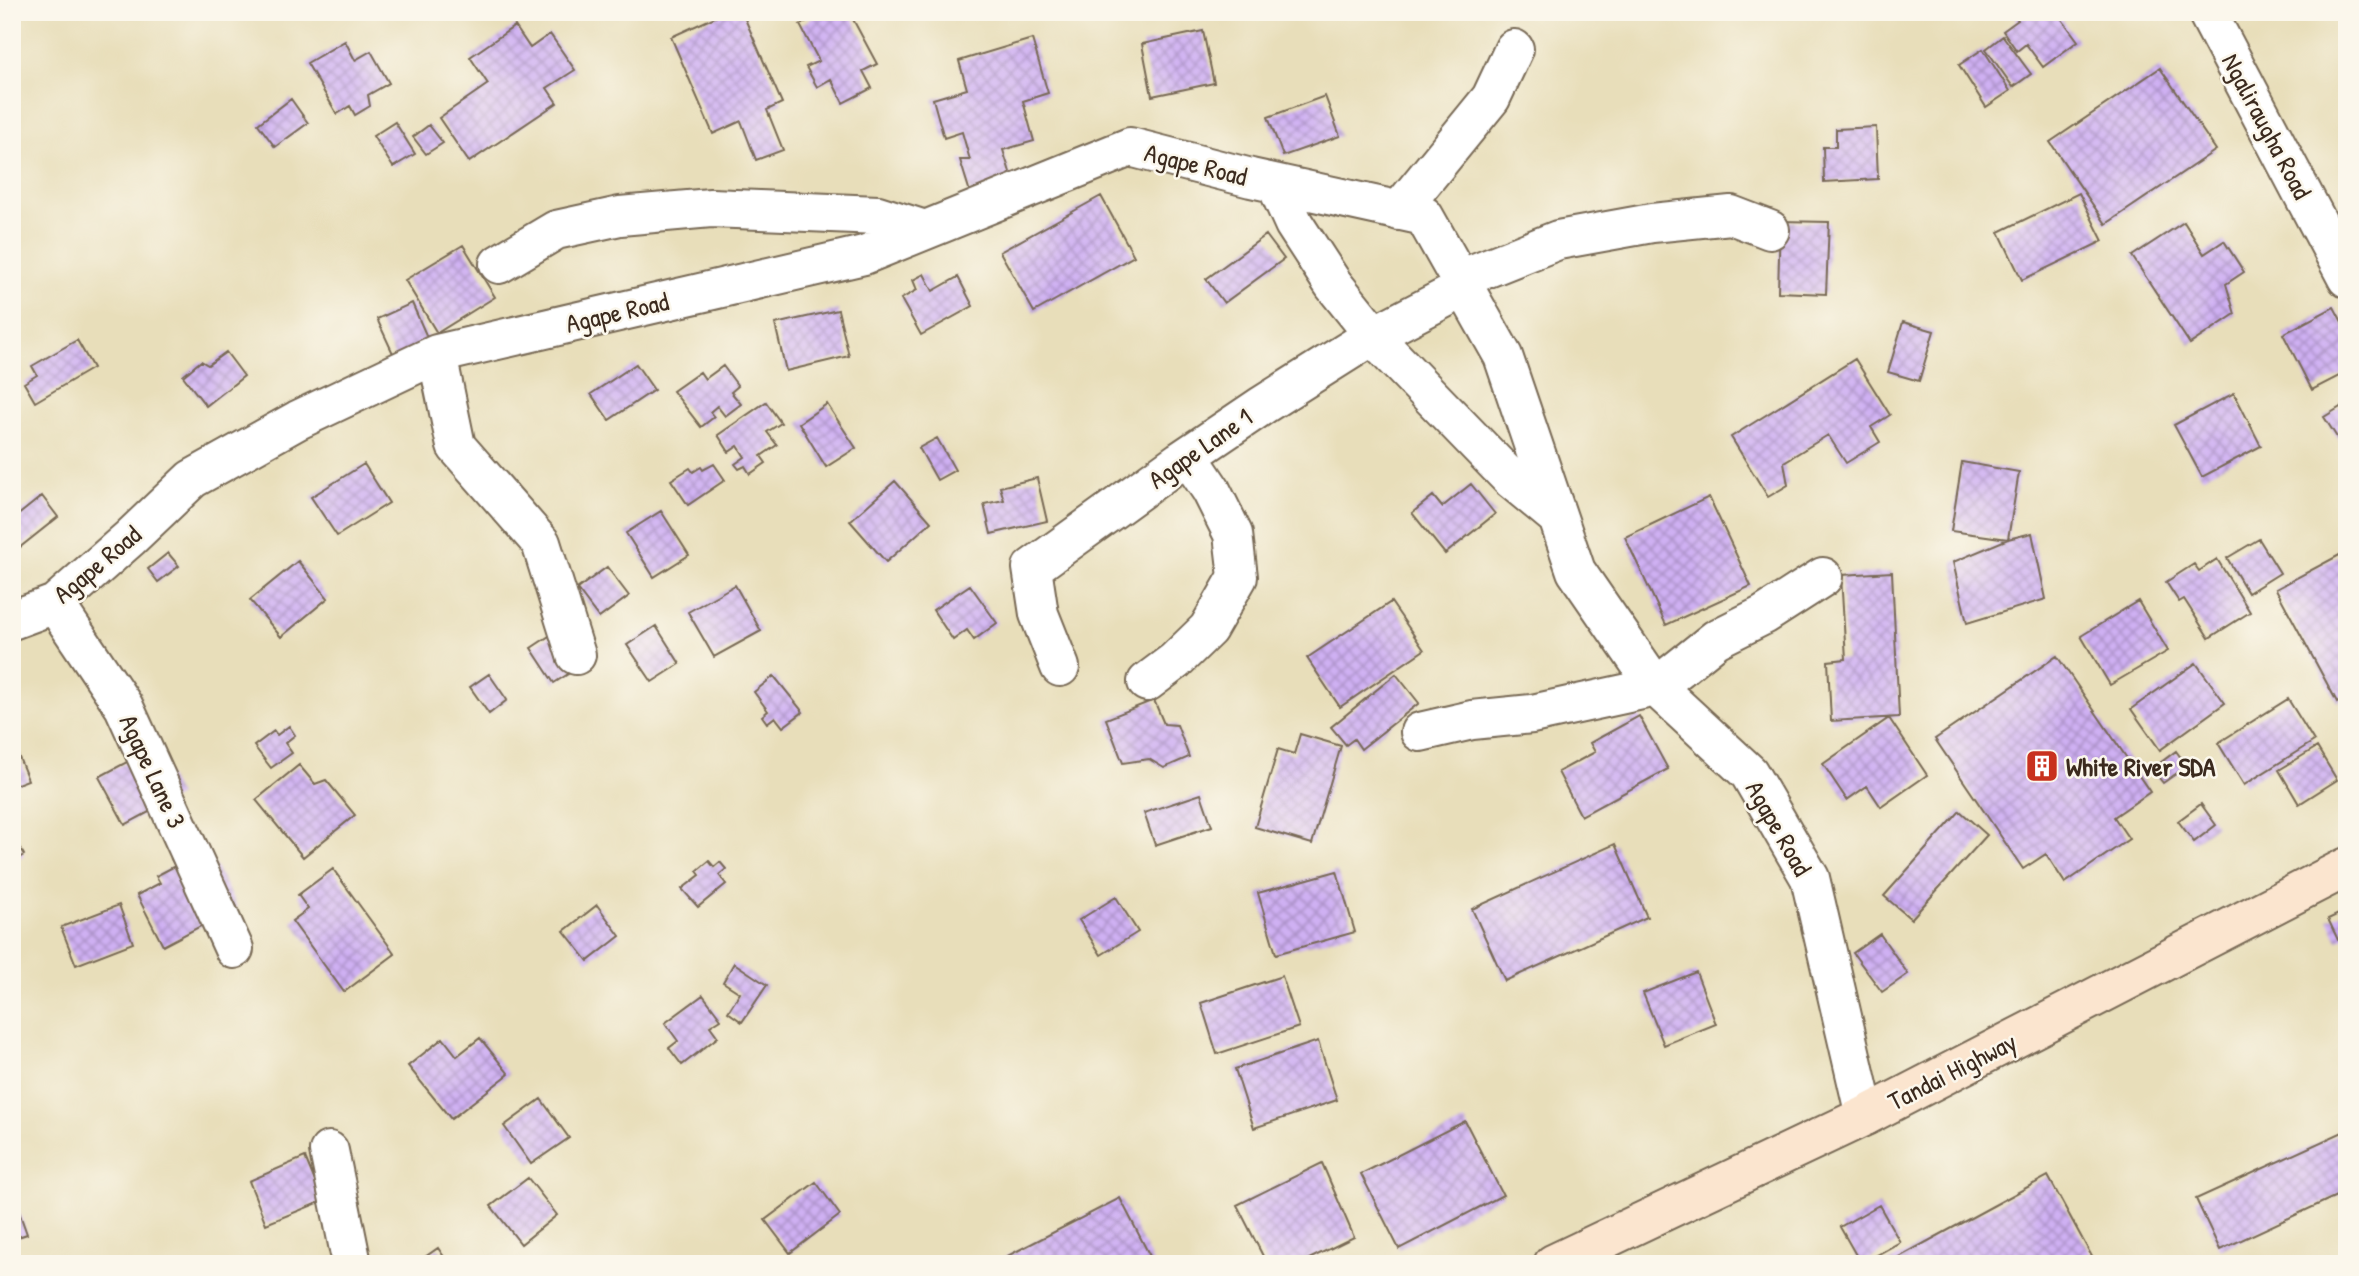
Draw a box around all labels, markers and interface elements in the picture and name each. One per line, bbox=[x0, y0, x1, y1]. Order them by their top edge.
street label: Ngaliraugha Road bbox=[2214, 47, 2320, 205]
street label: Agape Road bbox=[1141, 134, 1251, 194]
street label: Agape Road bbox=[562, 283, 672, 341]
street label: Agape Lane 1 bbox=[1141, 399, 1259, 497]
street label: Agape Road bbox=[46, 517, 148, 611]
street label: Agape Lane 3 bbox=[111, 709, 195, 833]
building icon: White River SDA bbox=[2023, 747, 2061, 785]
place label: White River SDA bbox=[2066, 749, 2216, 784]
street label: Agape Road bbox=[1738, 774, 1820, 882]
street label: Tandai Highway bbox=[1882, 1024, 2022, 1118]

